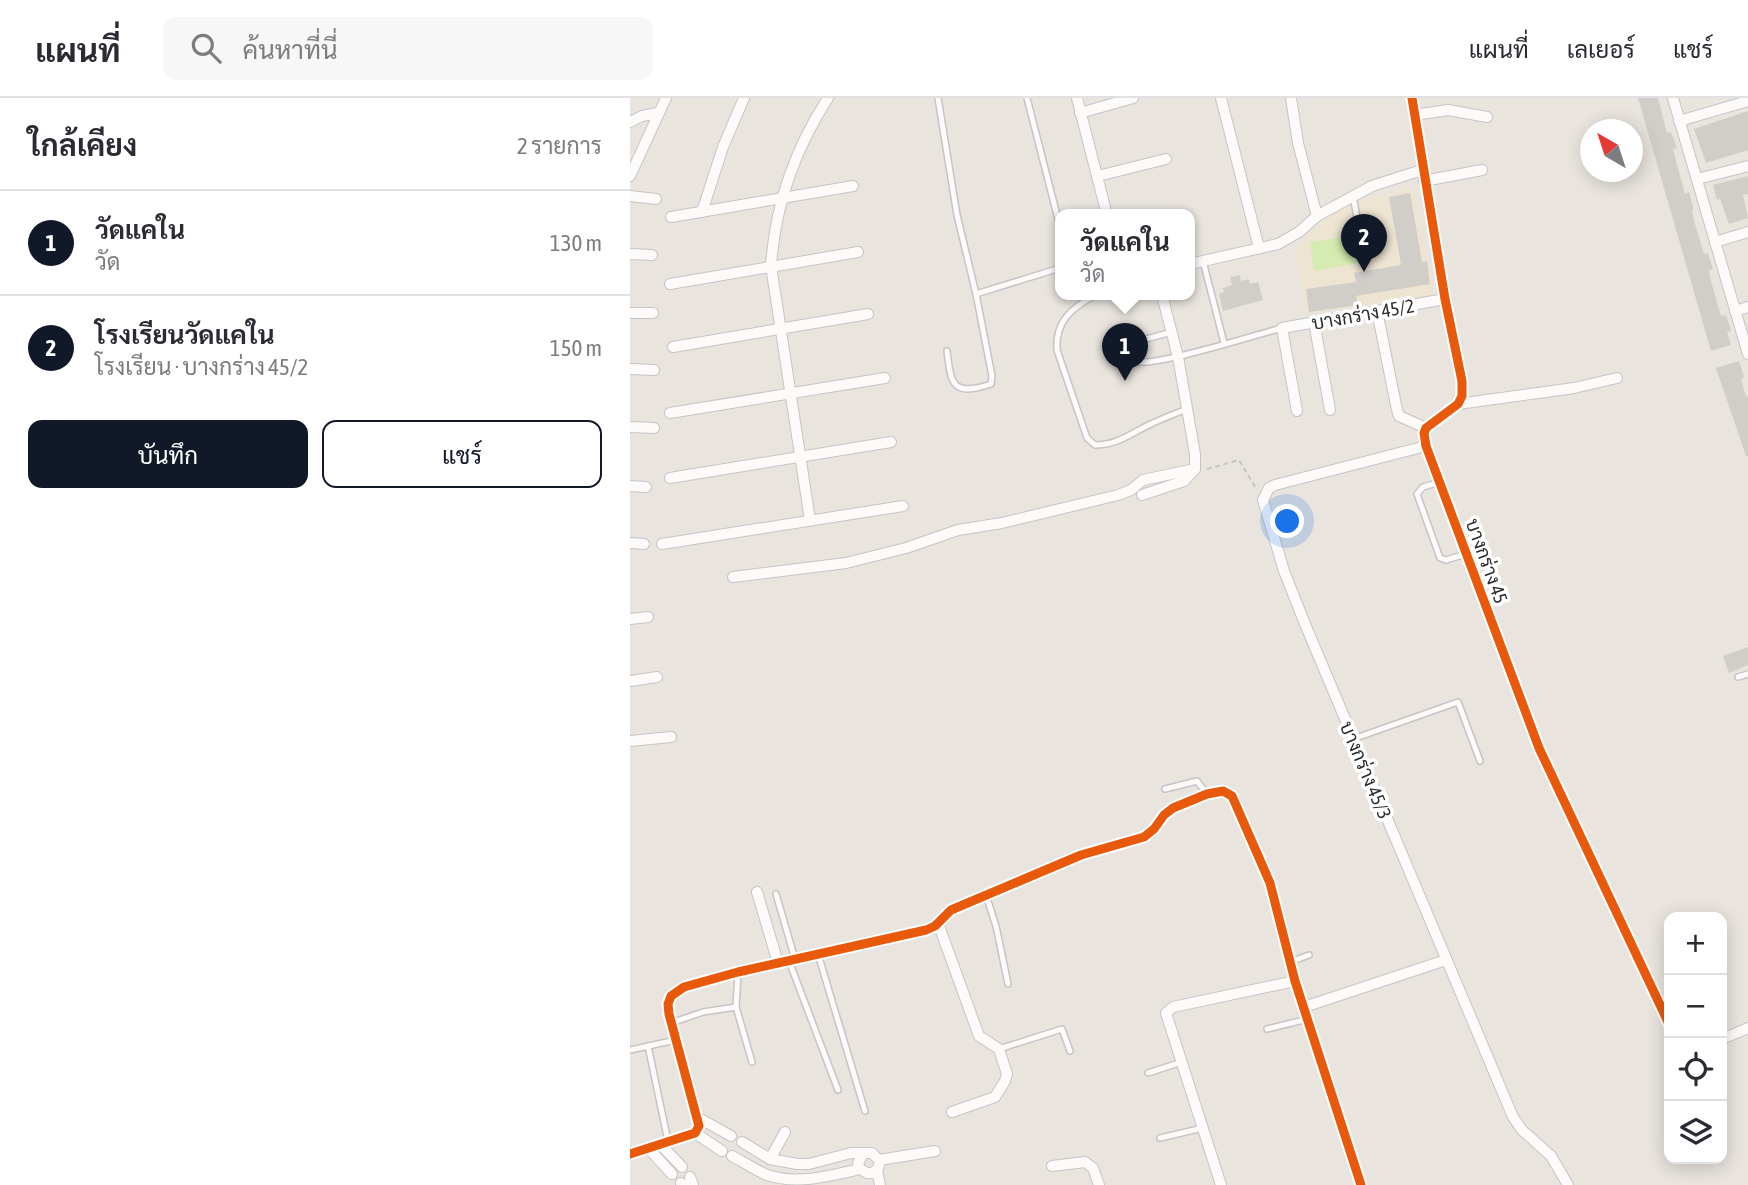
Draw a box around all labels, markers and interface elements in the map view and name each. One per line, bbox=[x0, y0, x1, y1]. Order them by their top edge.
search box bbox=[163, 17, 653, 80]
icon: search bbox=[187, 29, 225, 67]
text: แผนที่ bbox=[35, 31, 121, 69]
text: ค้นหาที่นี่ bbox=[243, 35, 338, 65]
text: แผนที่ bbox=[1469, 36, 1529, 63]
text: เลเยอร์ bbox=[1567, 36, 1635, 63]
text: แชร์ bbox=[1673, 36, 1713, 63]
north arrow bbox=[1580, 119, 1643, 182]
text: ใกล้เคียง bbox=[28, 128, 137, 162]
text: 2 รายการ bbox=[517, 133, 602, 159]
popup bbox=[1055, 209, 1195, 300]
pin: 2 bbox=[1341, 214, 1387, 272]
text: วัดแคใน bbox=[95, 215, 185, 245]
text: วัดแคใน bbox=[1080, 227, 1170, 257]
text: 1 bbox=[46, 230, 56, 256]
text: 130 m bbox=[550, 230, 602, 256]
text: วัด bbox=[95, 249, 120, 275]
text: วัด bbox=[1080, 261, 1105, 287]
street label: บางกร่าง 45/2 bbox=[1310, 294, 1416, 334]
text: โรงเรียนวัดแคใน bbox=[95, 320, 275, 350]
pin: 1 bbox=[1102, 323, 1148, 381]
text: 2 bbox=[46, 335, 56, 361]
text: 150 m bbox=[550, 335, 602, 361]
text: โรงเรียน · บางกร่าง 45/2 bbox=[95, 354, 308, 380]
button: บันทึก bbox=[28, 420, 308, 488]
button: แชร์ bbox=[322, 420, 602, 488]
your location bbox=[1270, 504, 1304, 538]
street label: บางกร่าง 45 bbox=[1462, 516, 1512, 606]
street label: บางกร่าง 45/3 bbox=[1336, 718, 1396, 822]
map controls bbox=[1664, 912, 1727, 1164]
button: + bbox=[1664, 912, 1727, 975]
button: − bbox=[1664, 975, 1727, 1038]
button: locate bbox=[1664, 1038, 1727, 1101]
button: layers bbox=[1664, 1101, 1727, 1164]

